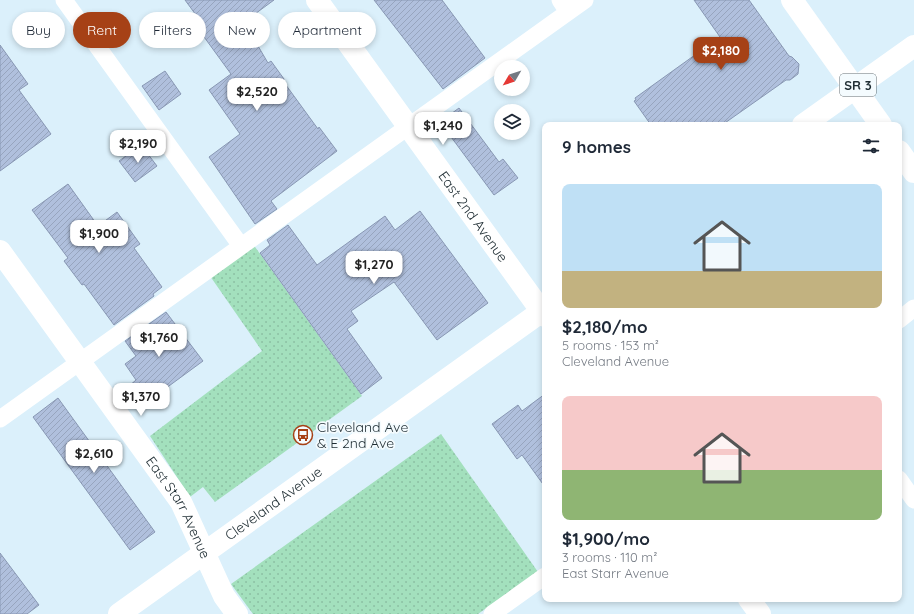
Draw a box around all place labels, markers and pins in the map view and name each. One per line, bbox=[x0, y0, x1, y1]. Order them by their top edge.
pin: $2,180 bbox=[688, 37, 754, 71]
pin: $2,520 bbox=[224, 78, 290, 112]
pin: $1,240 bbox=[410, 112, 476, 146]
pin: $2,190 bbox=[105, 130, 171, 164]
pin: $1,900 bbox=[66, 220, 132, 254]
pin: $1,270 bbox=[341, 251, 407, 285]
pin: $1,760 bbox=[126, 324, 192, 358]
pin: $1,370 bbox=[108, 383, 174, 417]
place label: Cleveland Ave & E 2nd Ave bbox=[317, 418, 408, 452]
bus stop icon: Cleveland Ave & E 2nd Ave bbox=[292, 424, 314, 446]
pin: $2,610 bbox=[61, 440, 127, 474]

